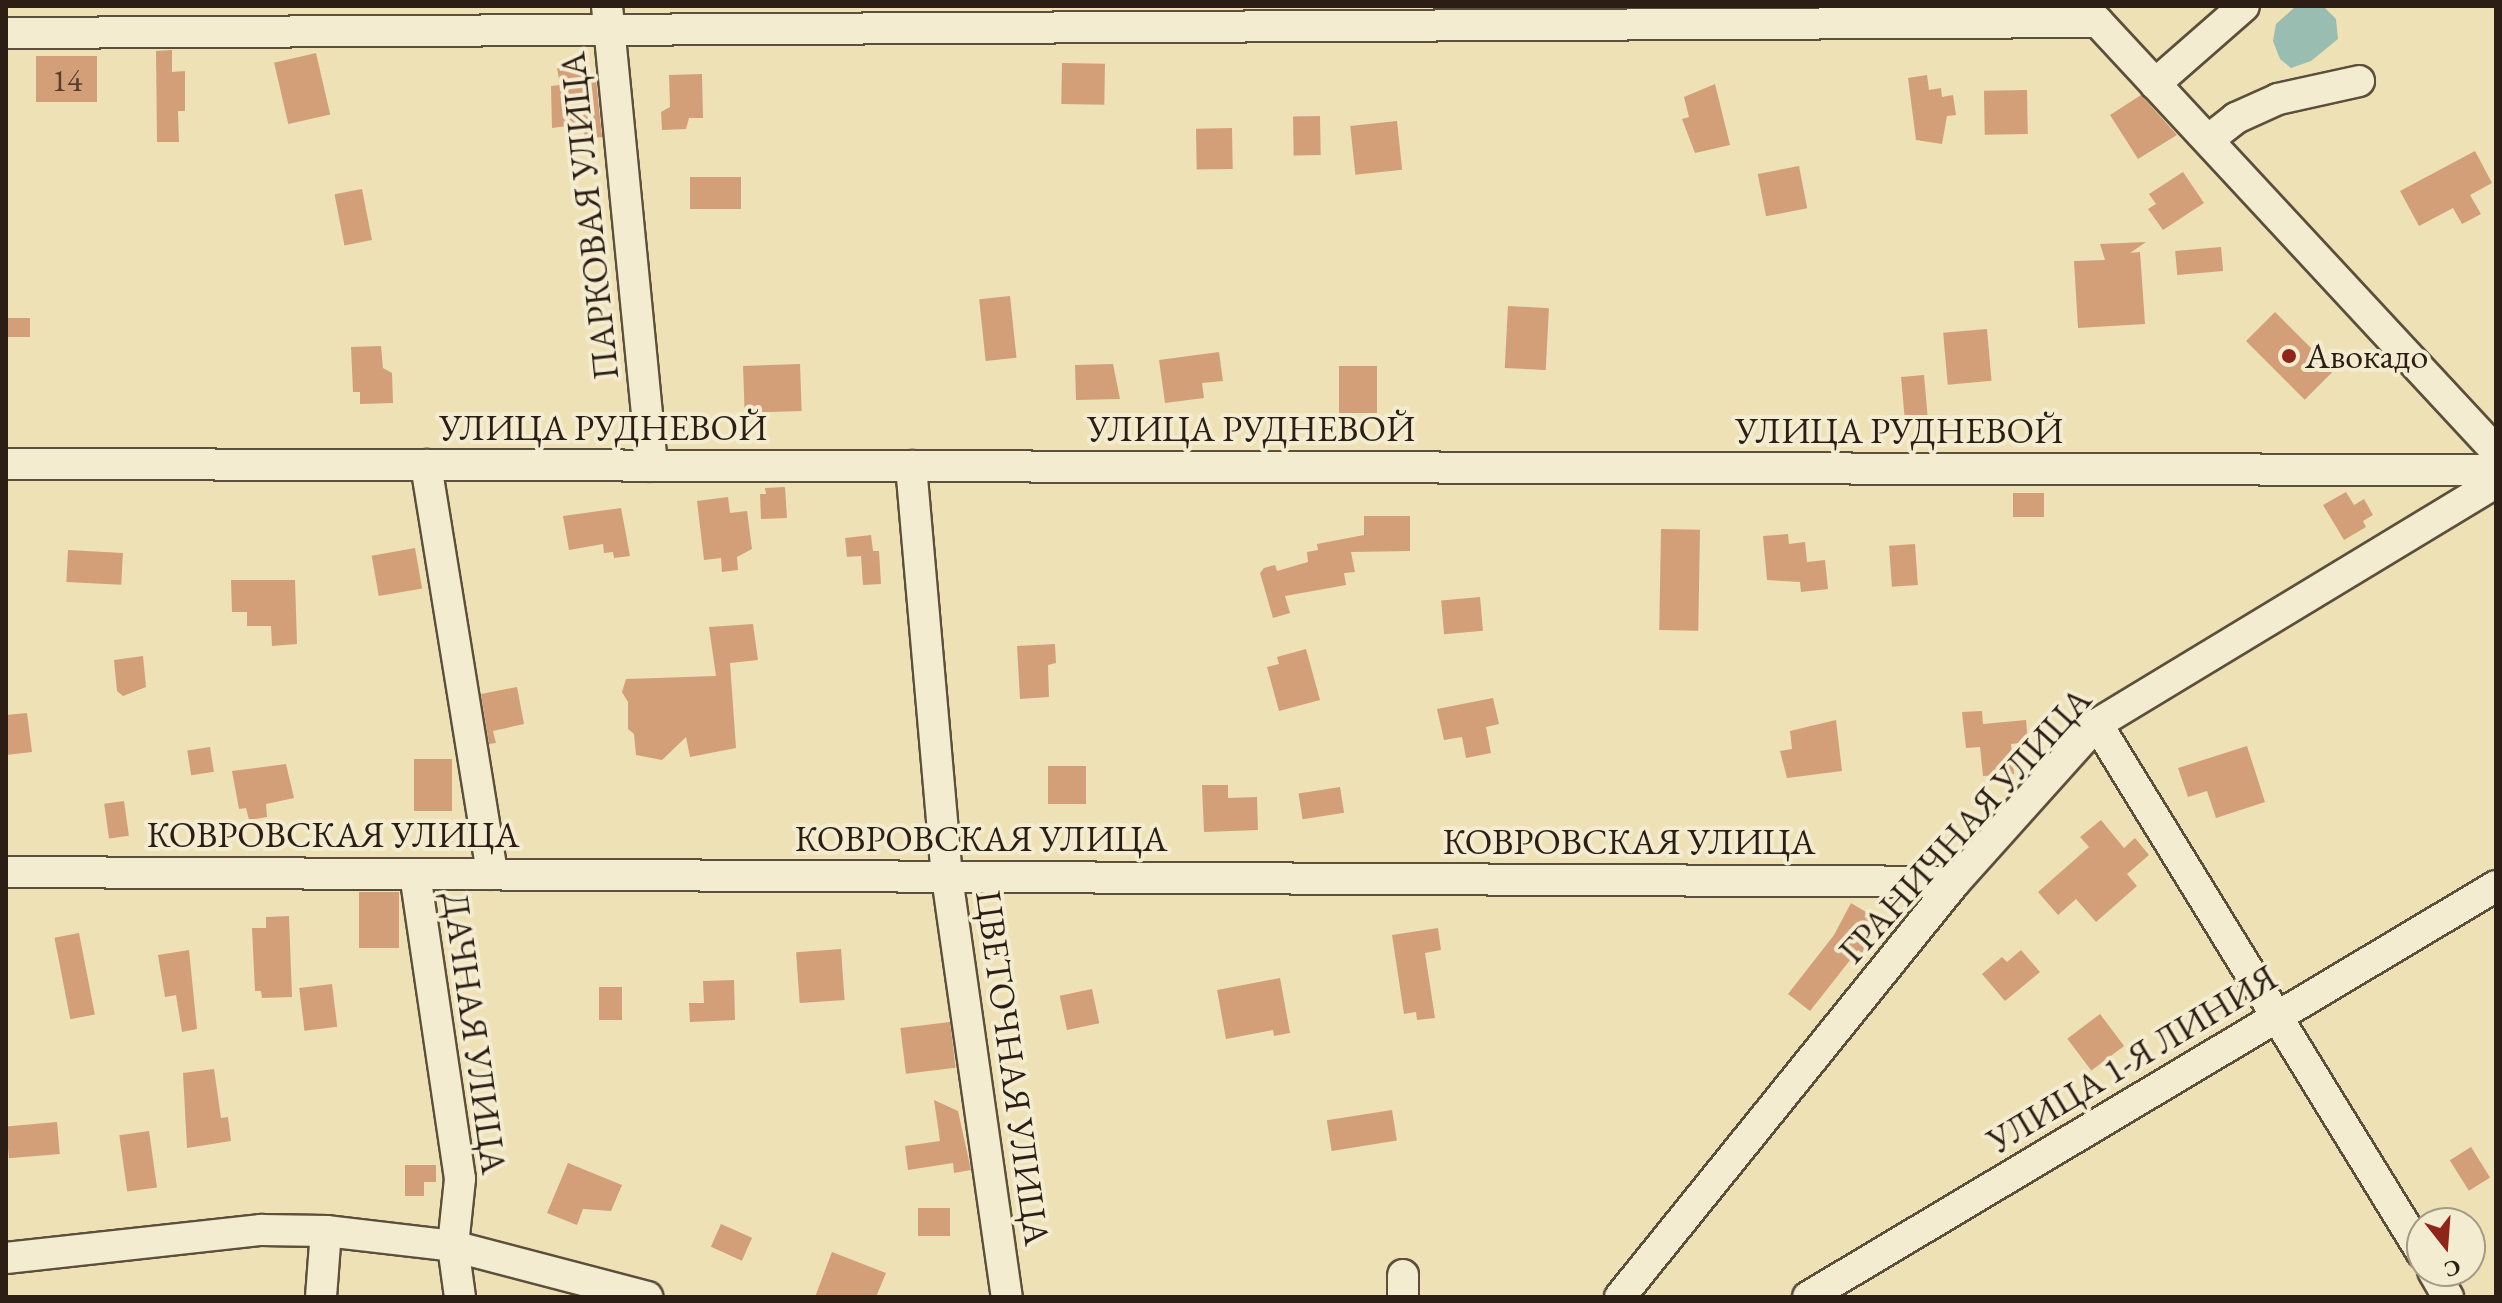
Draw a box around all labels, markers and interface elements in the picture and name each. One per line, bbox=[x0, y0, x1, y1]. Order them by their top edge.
street label: ПАРКОВАЯ УЛИЦА bbox=[550, 50, 628, 382]
house number: 14 bbox=[52, 61, 82, 99]
place label: Авокадо bbox=[2305, 334, 2428, 378]
marker: Авокадо bbox=[2280, 347, 2298, 365]
street label: УЛИЦА РУДНЕВОЙ bbox=[439, 406, 767, 450]
street label: УЛИЦА РУДНЕВОЙ bbox=[1087, 407, 1415, 451]
street label: УЛИЦА РУДНЕВОЙ bbox=[1735, 409, 2063, 453]
street label: ГРАНИЧНАЯ УЛИЦА bbox=[1830, 678, 2100, 972]
street label: КОВРОВСКАЯ УЛИЦА bbox=[147, 813, 519, 857]
street label: КОВРОВСКАЯ УЛИЦА bbox=[795, 817, 1167, 861]
street label: КОВРОВСКАЯ УЛИЦА bbox=[1443, 820, 1815, 864]
street label: ЦВЕТОЧНАЯ УЛИЦА bbox=[967, 888, 1059, 1248]
street label: ДАЧНАЯ УЛИЦА bbox=[434, 889, 516, 1177]
street label: УЛИЦА 1-Я ЛИНИЯ bbox=[1979, 955, 2285, 1163]
north arrow bbox=[2406, 1207, 2486, 1287]
text: С bbox=[2441, 1252, 2464, 1285]

